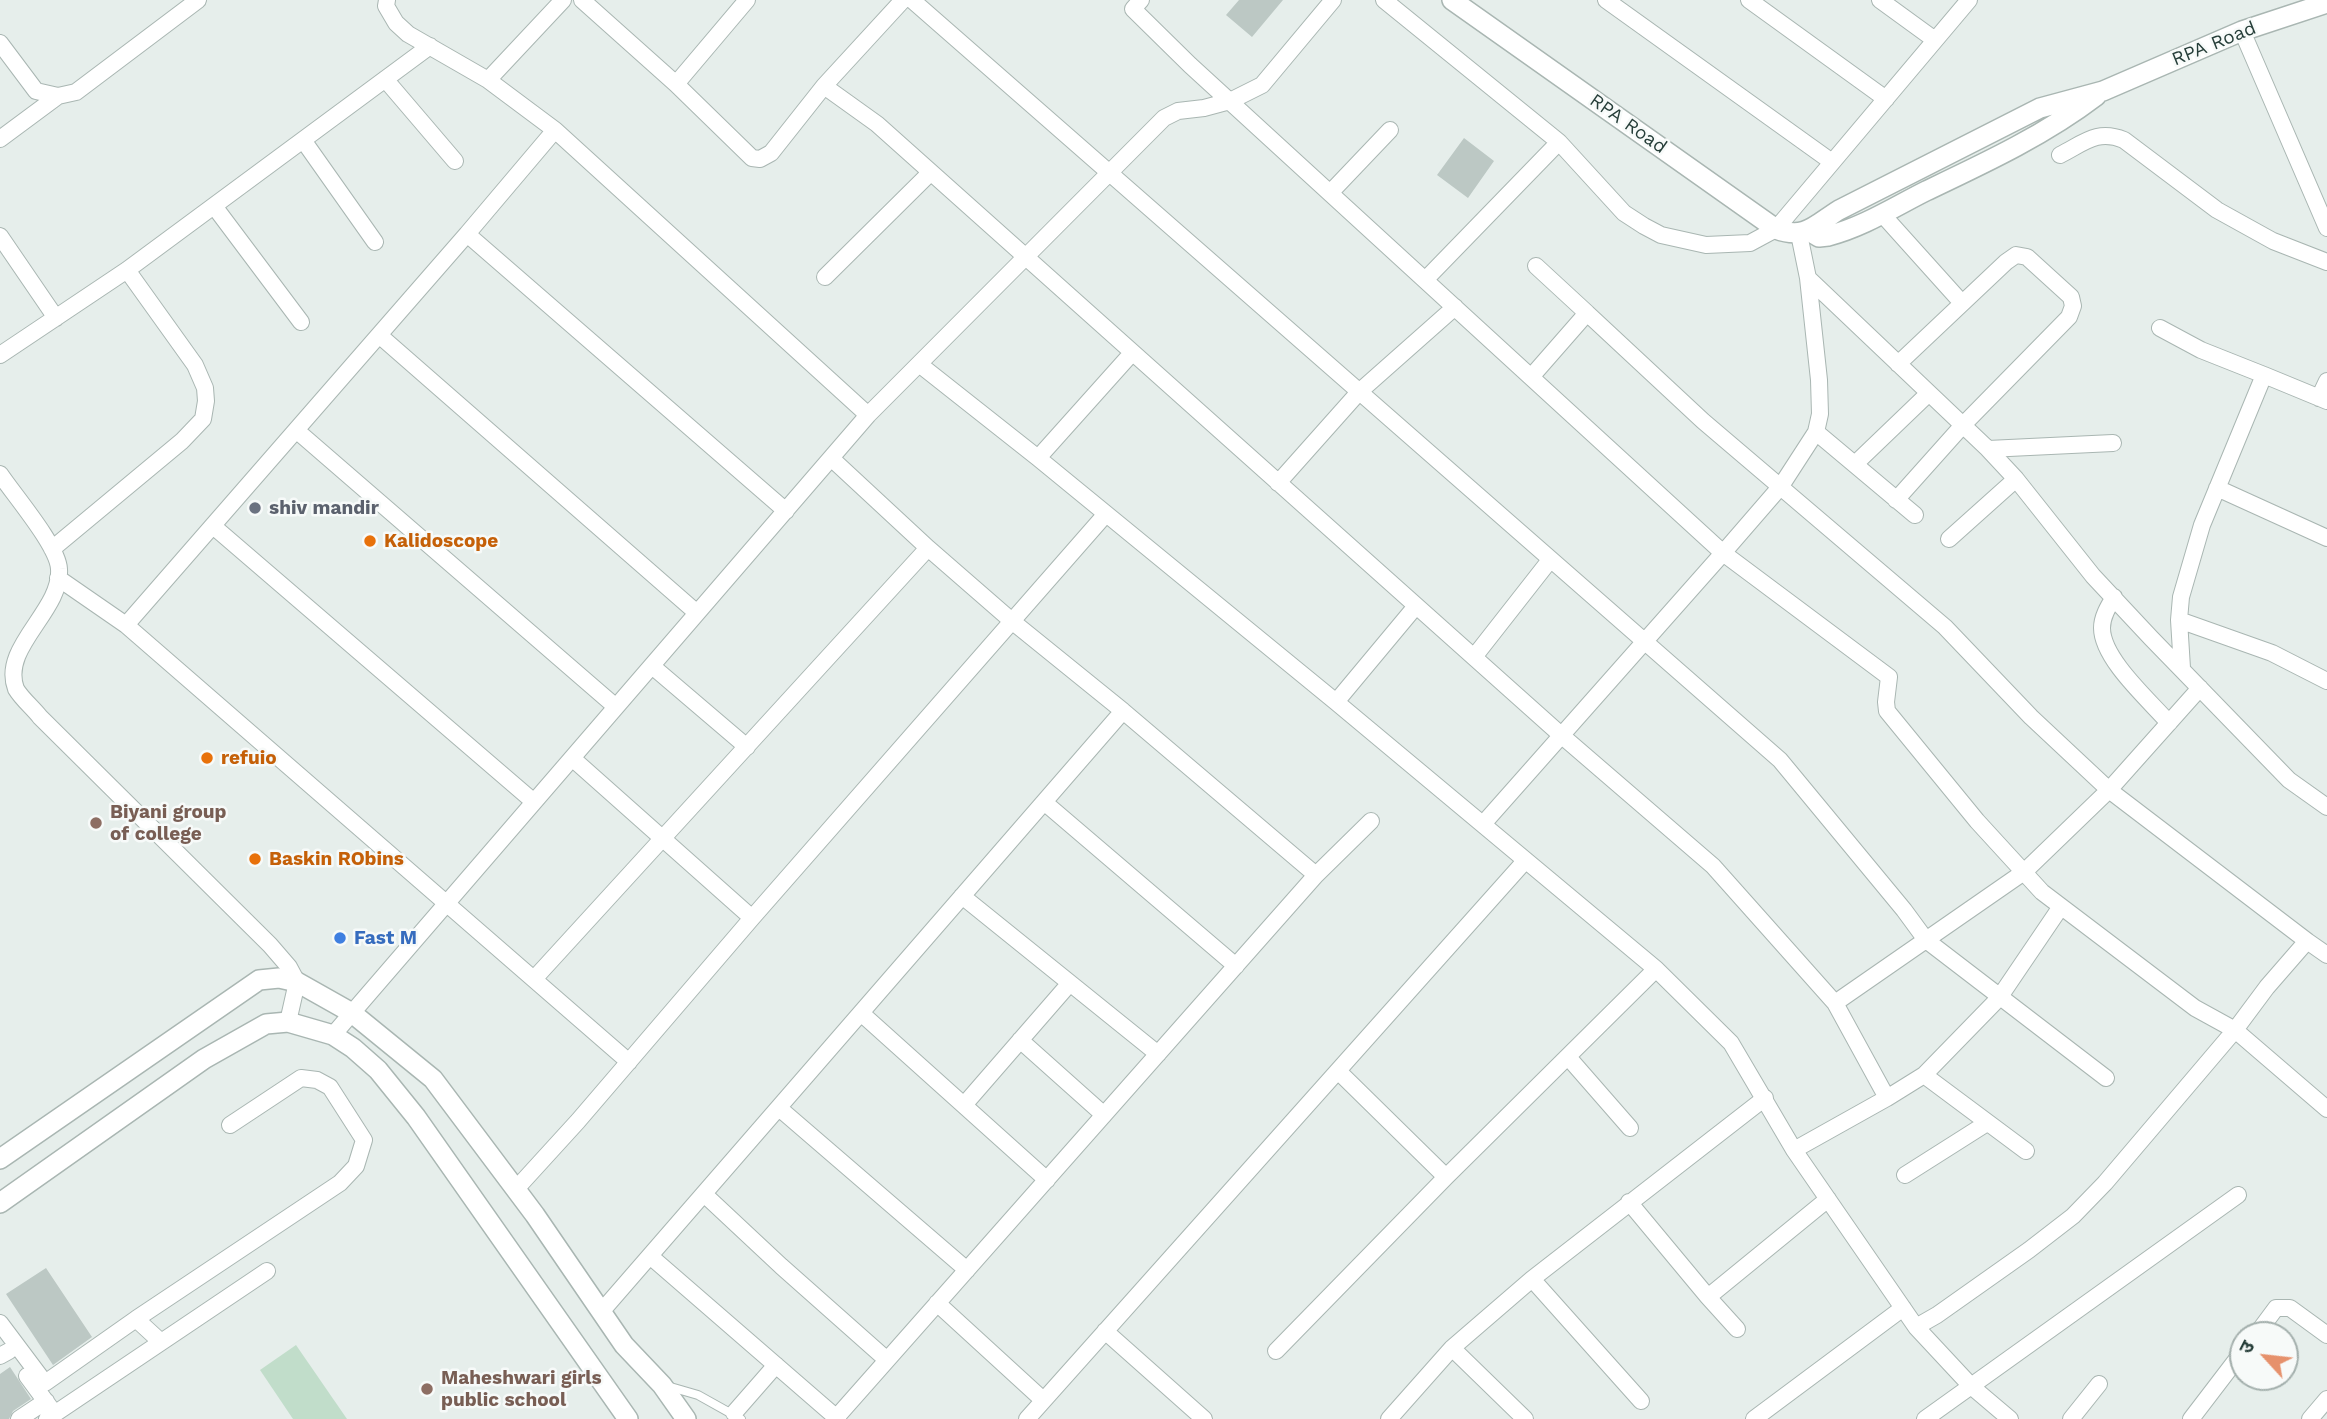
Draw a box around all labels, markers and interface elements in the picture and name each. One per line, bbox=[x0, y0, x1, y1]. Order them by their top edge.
street label: RPA Road bbox=[2169, 17, 2259, 71]
street label: RPA Road bbox=[1585, 89, 1671, 159]
place label: shiv mandir bbox=[269, 497, 379, 519]
marker: shiv mandir bbox=[247, 500, 263, 516]
place label: Kalidoscope bbox=[384, 530, 498, 552]
marker: Kalidoscope bbox=[362, 533, 378, 549]
place label: refuio bbox=[221, 747, 277, 769]
marker: refuio bbox=[199, 750, 215, 766]
place label: Biyani group of college bbox=[110, 801, 227, 845]
marker: Biyani group of college bbox=[88, 815, 104, 831]
place label: Baskin RObins bbox=[269, 848, 404, 870]
marker: Baskin RObins bbox=[247, 851, 263, 867]
place label: Fast M bbox=[354, 927, 417, 949]
marker: Fast M bbox=[332, 930, 348, 946]
north arrow bbox=[2229, 1321, 2299, 1391]
text: उ bbox=[2234, 1337, 2259, 1357]
place label: Maheshwari girls public school bbox=[441, 1367, 602, 1411]
marker: Maheshwari girls public school bbox=[419, 1381, 435, 1397]

